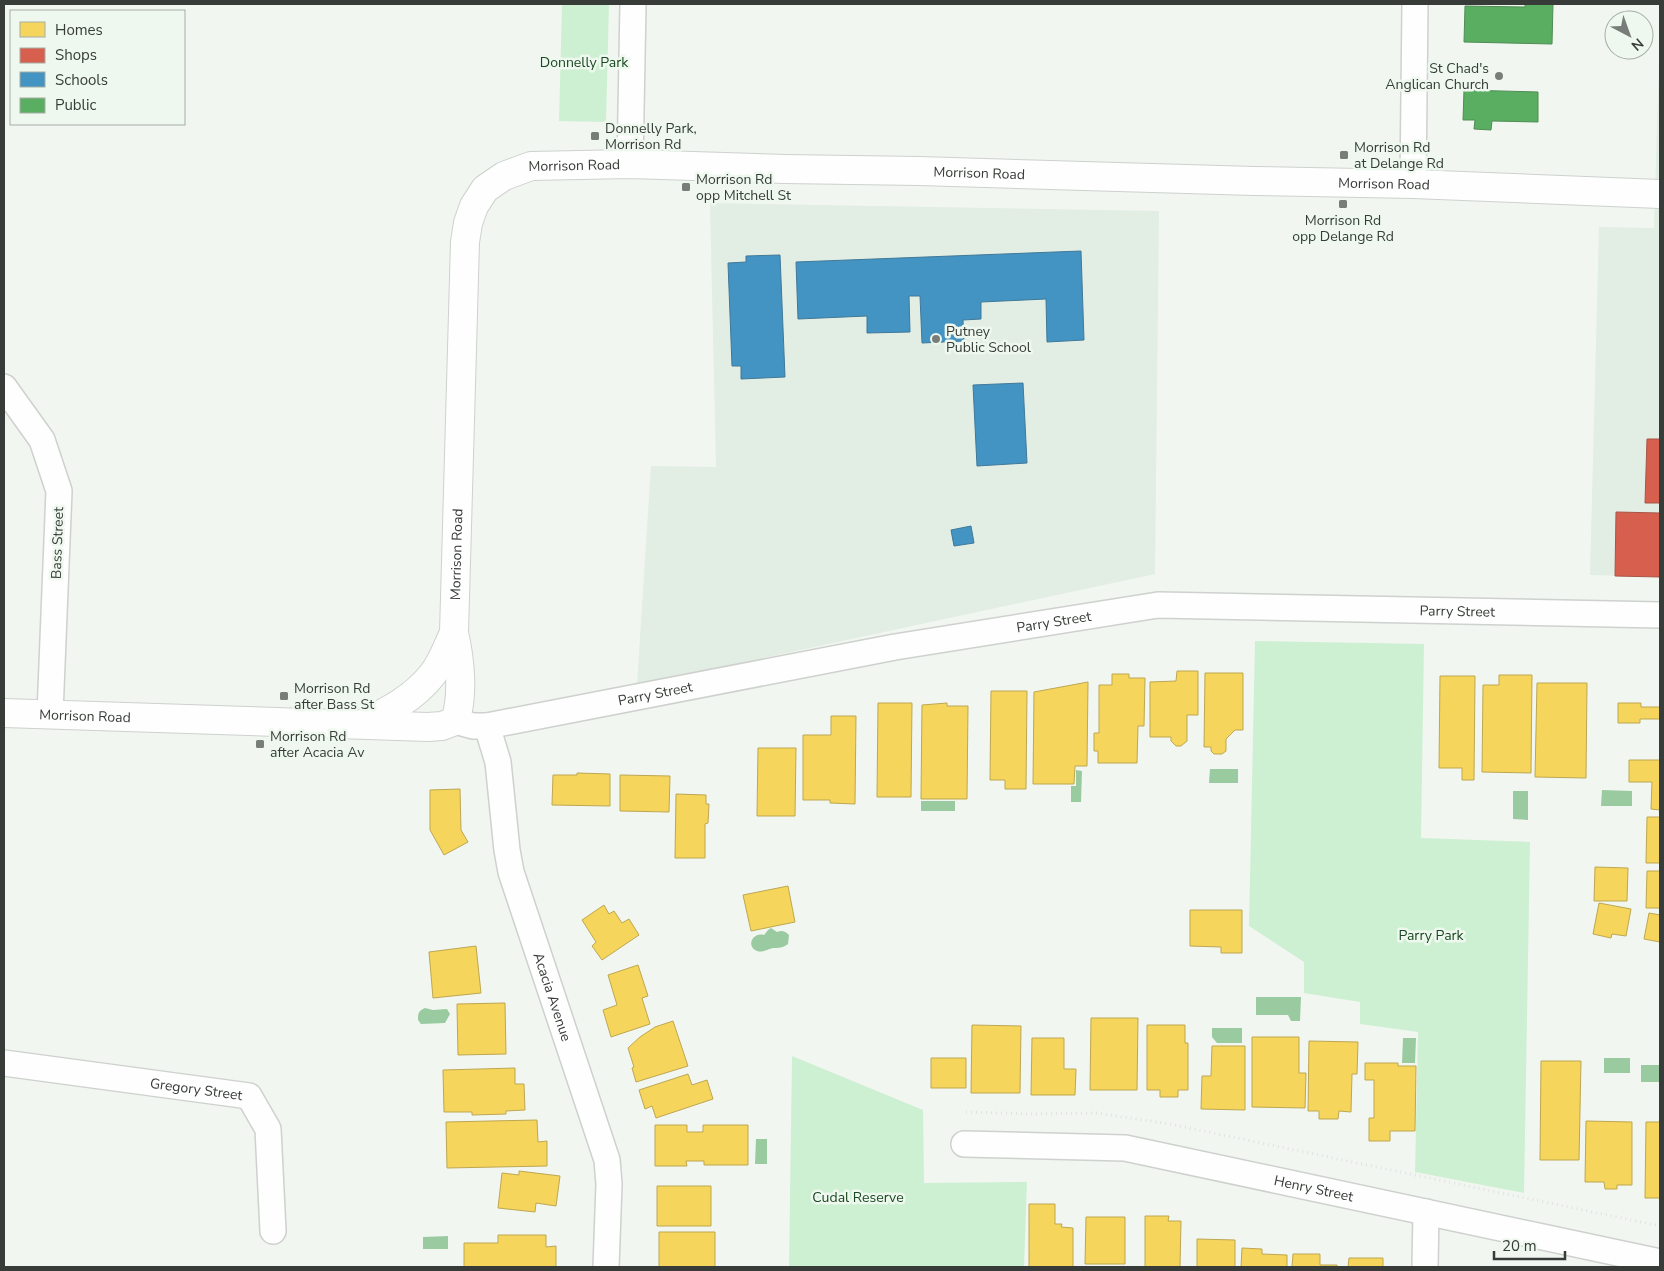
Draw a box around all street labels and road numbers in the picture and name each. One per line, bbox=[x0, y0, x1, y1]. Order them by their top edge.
street label: Morrison Road bbox=[528, 155, 620, 176]
street label: Morrison Road bbox=[933, 162, 1025, 184]
street label: Morrison Road bbox=[1338, 174, 1430, 195]
street label: Bass Street bbox=[47, 507, 68, 579]
street label: Morrison Road bbox=[446, 508, 468, 600]
street label: Parry Street bbox=[1419, 601, 1495, 622]
street label: Parry Street bbox=[1015, 607, 1093, 637]
street label: Parry Street bbox=[616, 677, 694, 710]
street label: Morrison Road bbox=[39, 705, 131, 727]
street label: Acacia Avenue bbox=[528, 950, 576, 1044]
street label: Gregory Street bbox=[149, 1074, 244, 1105]
street label: Henry Street bbox=[1272, 1171, 1355, 1206]

